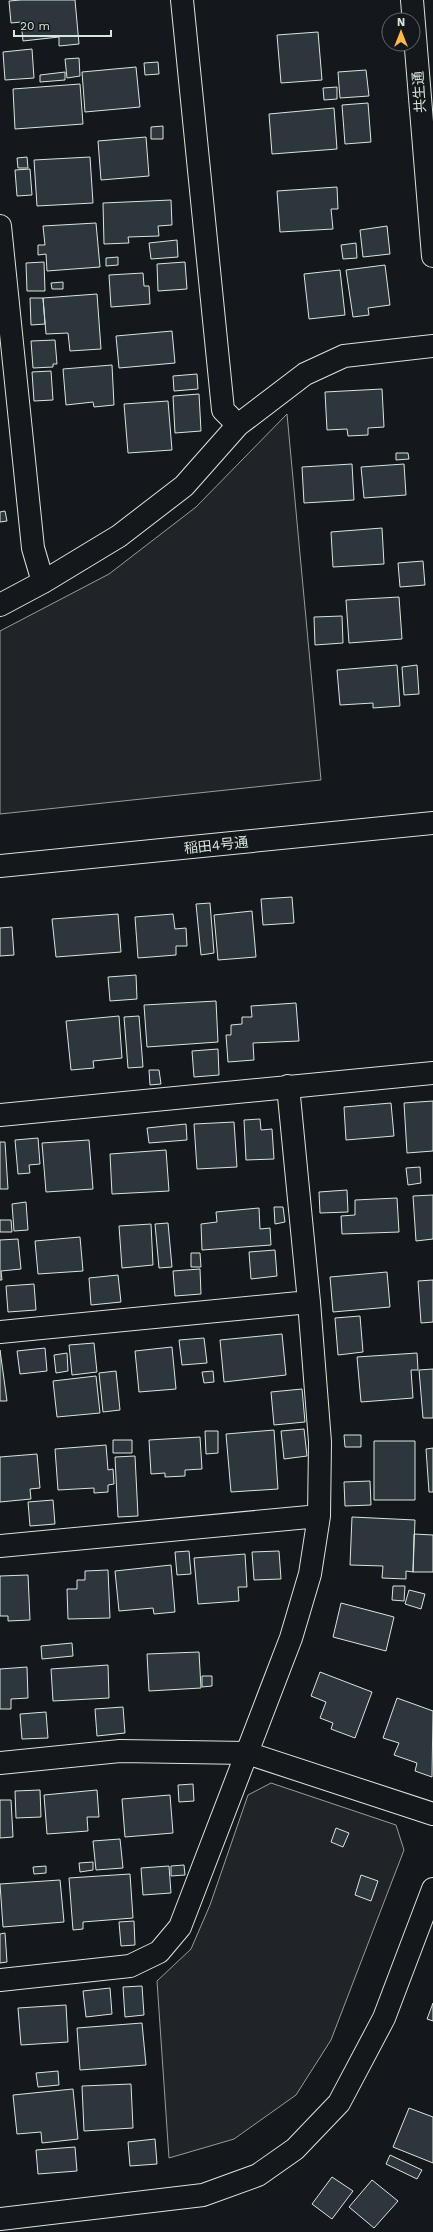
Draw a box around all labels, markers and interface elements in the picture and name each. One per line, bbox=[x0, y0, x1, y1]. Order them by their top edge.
scale bar bbox=[14, 12, 111, 38]
north arrow bbox=[381, 12, 421, 52]
text: N bbox=[397, 16, 405, 29]
text: 20 m bbox=[20, 19, 50, 33]
street label: 共生通 bbox=[410, 70, 428, 114]
street label: 稲田4号通 bbox=[183, 834, 249, 856]

